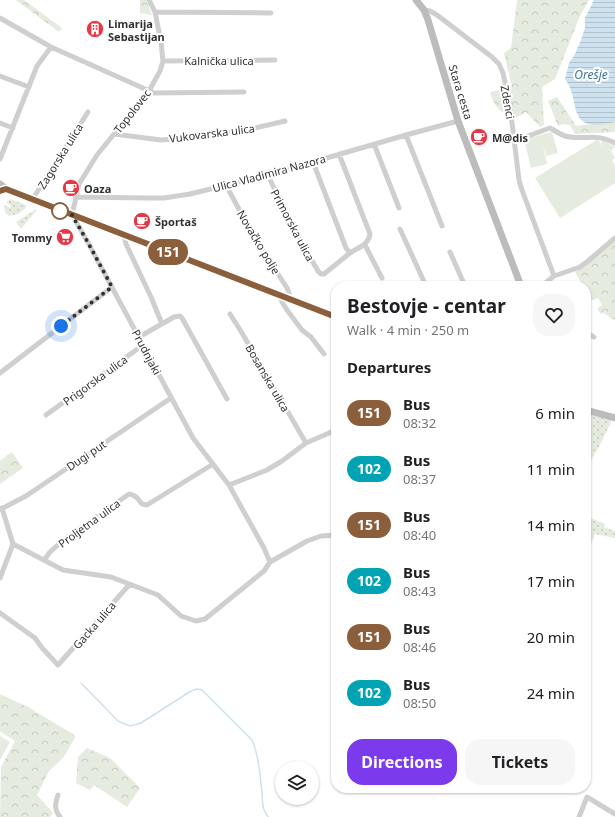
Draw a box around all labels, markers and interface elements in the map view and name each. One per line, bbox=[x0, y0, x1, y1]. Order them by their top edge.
place label: Limarija Sebastijan bbox=[108, 16, 165, 44]
building icon: Limarija Sebastijan bbox=[85, 19, 105, 39]
street label: Kalnička ulica bbox=[184, 53, 254, 68]
street label: Stara cesta bbox=[446, 63, 476, 121]
water label: Orešje bbox=[574, 66, 608, 83]
street label: Zdenci bbox=[498, 84, 518, 120]
street label: Topolovec bbox=[110, 86, 154, 136]
street label: Zagorska ulica bbox=[34, 120, 86, 192]
street label: Vukovarska ulica bbox=[168, 120, 256, 146]
cafe icon: M@dis bbox=[469, 127, 489, 147]
place label: M@dis bbox=[492, 130, 528, 145]
street label: Ulica Vladimira Nazora bbox=[211, 151, 327, 195]
cafe icon: Oaza bbox=[61, 178, 81, 198]
place label: Oaza bbox=[84, 181, 111, 196]
street label: Primorska ulica bbox=[268, 186, 318, 264]
unlabelled marker bbox=[51, 202, 69, 220]
street label: Novačko polje bbox=[234, 207, 284, 277]
cafe icon: Športaš bbox=[132, 211, 152, 231]
place label: Športaš bbox=[155, 214, 197, 229]
supermarket icon: Tommy bbox=[55, 227, 75, 247]
place label: Tommy bbox=[12, 230, 53, 245]
line badge: 151 bbox=[145, 239, 191, 265]
text: 151 bbox=[156, 242, 180, 261]
text: Bestovje - centar bbox=[347, 293, 506, 319]
button: heart bbox=[533, 294, 575, 336]
your location bbox=[51, 316, 71, 336]
text: Walk · 4 min · 250 m bbox=[347, 321, 469, 339]
street label: Prudnjaki bbox=[129, 327, 165, 377]
street label: Bosanska ulica bbox=[242, 341, 294, 415]
street label: Prigorska ulica bbox=[60, 352, 130, 408]
text: Departures bbox=[347, 357, 431, 377]
text: Bus bbox=[403, 394, 430, 414]
text: 151 bbox=[357, 403, 381, 422]
text: 6 min bbox=[535, 403, 575, 423]
text: 08:32 bbox=[403, 414, 436, 432]
street label: Dugi put bbox=[63, 436, 109, 474]
text: Bus bbox=[403, 450, 430, 470]
text: 102 bbox=[357, 459, 381, 478]
text: 11 min bbox=[527, 459, 575, 479]
text: 08:37 bbox=[403, 470, 436, 488]
street label: Proljetna ulica bbox=[55, 495, 123, 551]
text: Bus bbox=[403, 506, 430, 526]
text: 151 bbox=[357, 515, 381, 534]
text: 14 min bbox=[527, 515, 575, 535]
text: 08:40 bbox=[403, 526, 436, 544]
text: Bus bbox=[403, 562, 430, 582]
text: 102 bbox=[357, 571, 381, 590]
text: 17 min bbox=[527, 571, 575, 591]
text: 08:43 bbox=[403, 582, 436, 600]
street label: Gacka ulica bbox=[69, 598, 119, 652]
text: Bus bbox=[403, 618, 430, 638]
text: 151 bbox=[357, 627, 381, 646]
text: 20 min bbox=[527, 627, 575, 647]
text: 08:46 bbox=[403, 638, 436, 656]
text: Bus bbox=[403, 674, 430, 694]
text: 102 bbox=[357, 683, 381, 702]
text: 24 min bbox=[527, 683, 575, 703]
text: 08:50 bbox=[403, 694, 436, 712]
button: Directions bbox=[347, 739, 457, 785]
button: Tickets bbox=[465, 739, 575, 785]
map controls bbox=[275, 761, 319, 805]
button: layers bbox=[275, 761, 319, 805]

